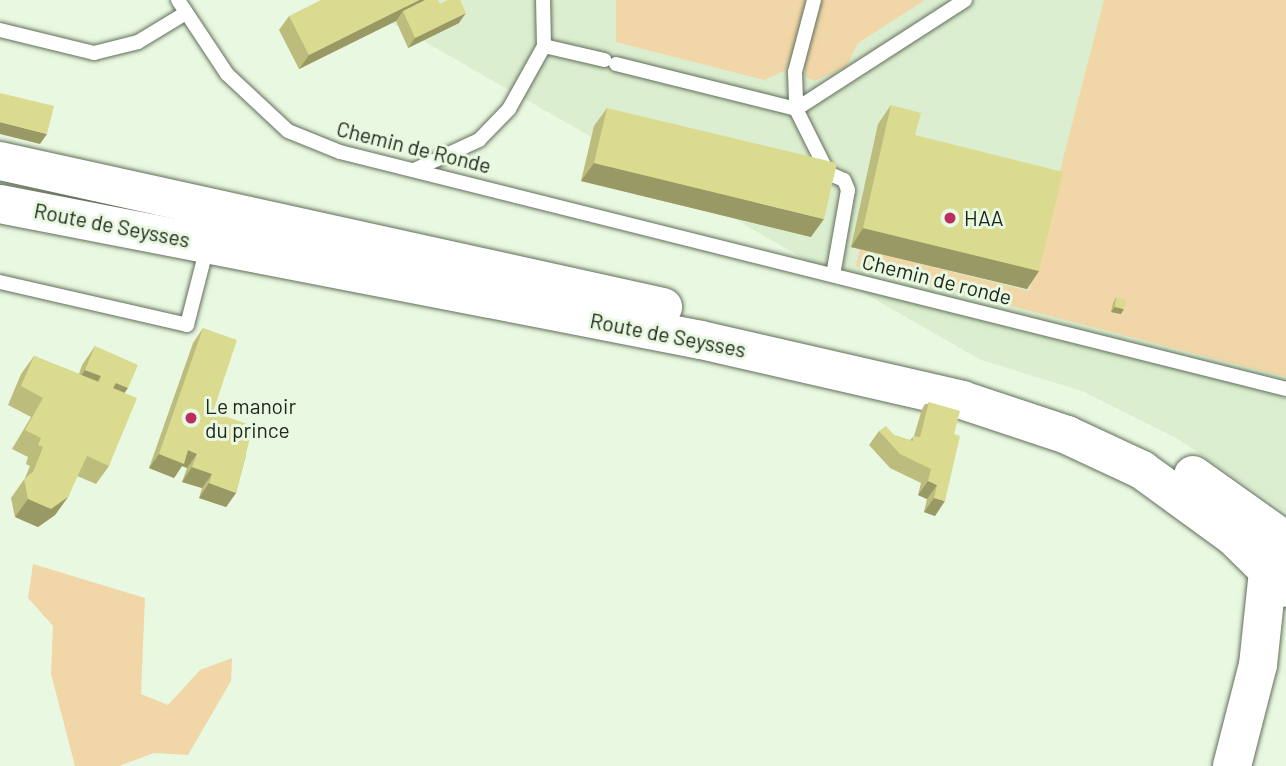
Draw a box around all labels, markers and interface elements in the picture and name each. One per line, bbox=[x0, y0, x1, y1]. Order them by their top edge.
street label: Chemin de Ronde bbox=[334, 116, 494, 178]
street label: Route de Seysses bbox=[32, 198, 192, 252]
place label: HAA bbox=[964, 205, 1003, 231]
marker: HAA bbox=[942, 210, 958, 226]
street label: Chemin de ronde bbox=[860, 248, 1014, 310]
street label: Route de Seysses bbox=[588, 308, 748, 362]
place label: Le manoir du prince bbox=[205, 393, 296, 443]
marker: Le manoir du prince bbox=[183, 410, 199, 426]

